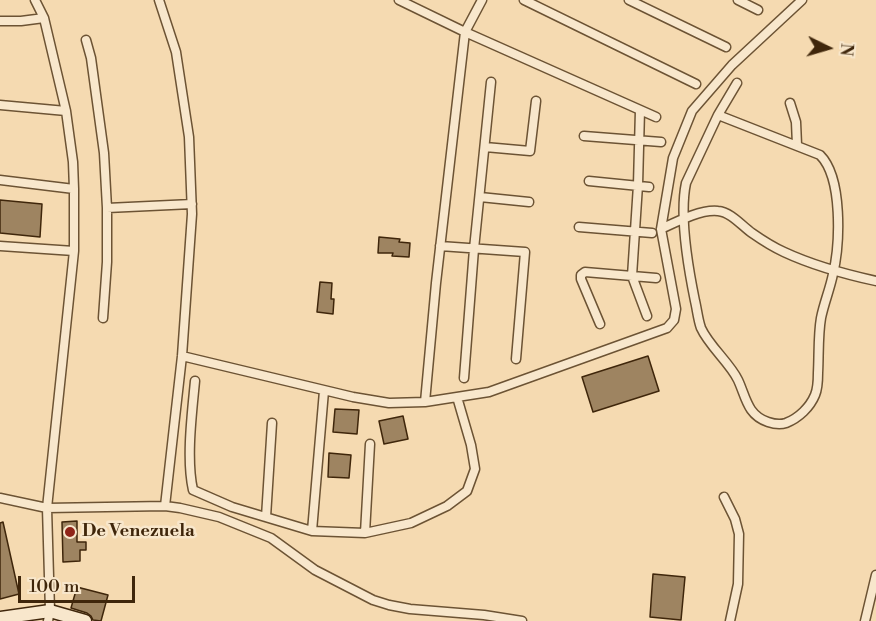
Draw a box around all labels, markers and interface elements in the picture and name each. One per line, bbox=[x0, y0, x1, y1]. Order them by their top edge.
north arrow bbox=[798, 18, 858, 78]
text: N bbox=[835, 42, 856, 57]
place label: De Venezuela bbox=[82, 521, 195, 543]
marker: De Venezuela bbox=[63, 525, 77, 539]
scale bar bbox=[21, 564, 138, 602]
text: 100 m bbox=[29, 575, 80, 598]

